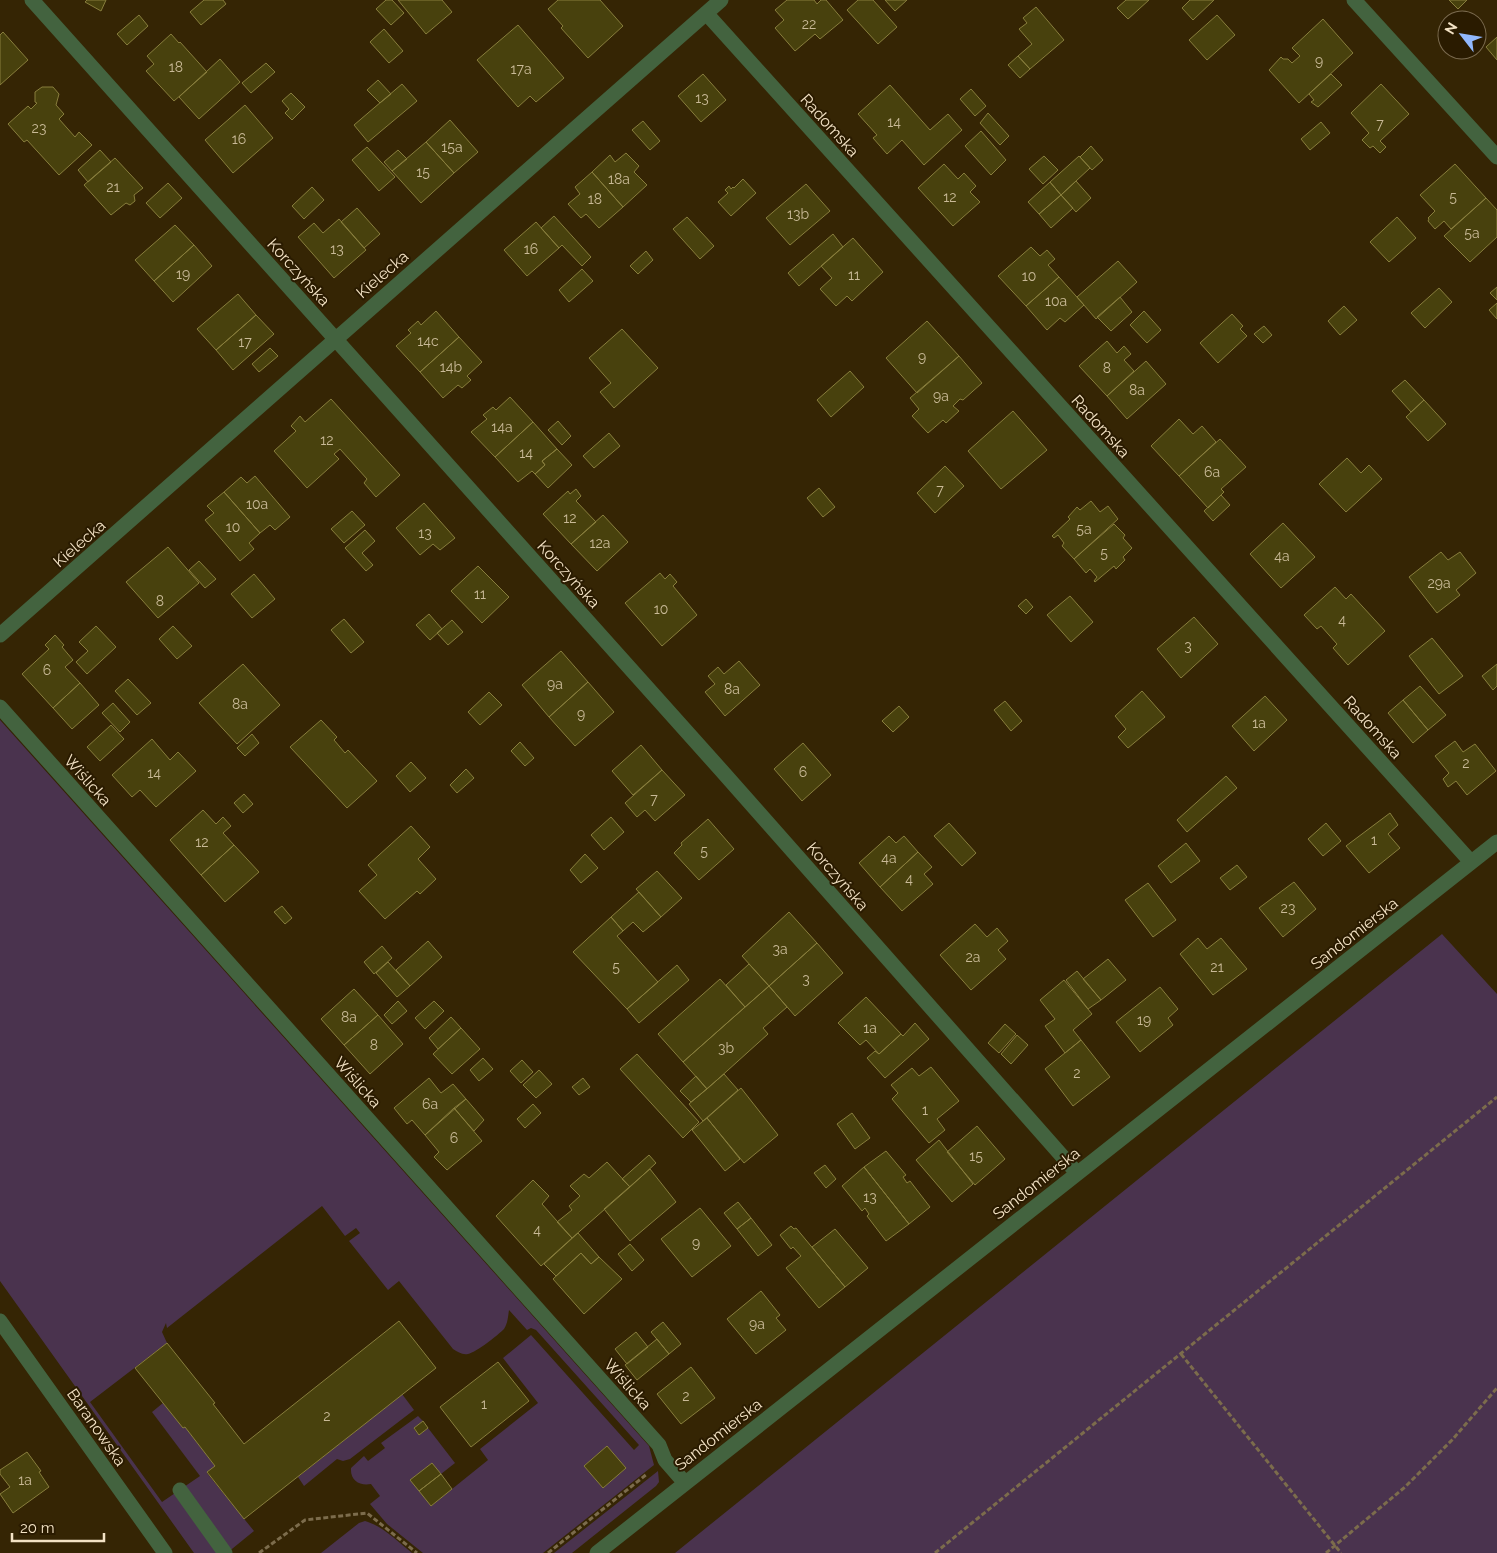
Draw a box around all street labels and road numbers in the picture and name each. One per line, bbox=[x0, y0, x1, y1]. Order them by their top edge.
street label: Radomska bbox=[796, 90, 863, 161]
street label: Korczyńska bbox=[263, 235, 334, 310]
street label: Kielecka bbox=[352, 247, 412, 302]
street label: Radomska bbox=[1067, 391, 1134, 462]
street label: Kielecka bbox=[49, 516, 109, 571]
street label: Korczyńska bbox=[533, 537, 604, 612]
street label: Radomska bbox=[1339, 692, 1406, 763]
street label: Wiślicka bbox=[60, 751, 115, 810]
street label: Korczyńska bbox=[803, 838, 872, 914]
street label: Sandomierska bbox=[1307, 893, 1402, 973]
street label: Wiślicka bbox=[330, 1053, 385, 1112]
street label: Sandomierska bbox=[989, 1143, 1084, 1223]
street label: Wiślicka bbox=[600, 1355, 655, 1414]
street label: Baranowska bbox=[63, 1385, 130, 1470]
street label: Sandomierska bbox=[671, 1394, 766, 1474]

